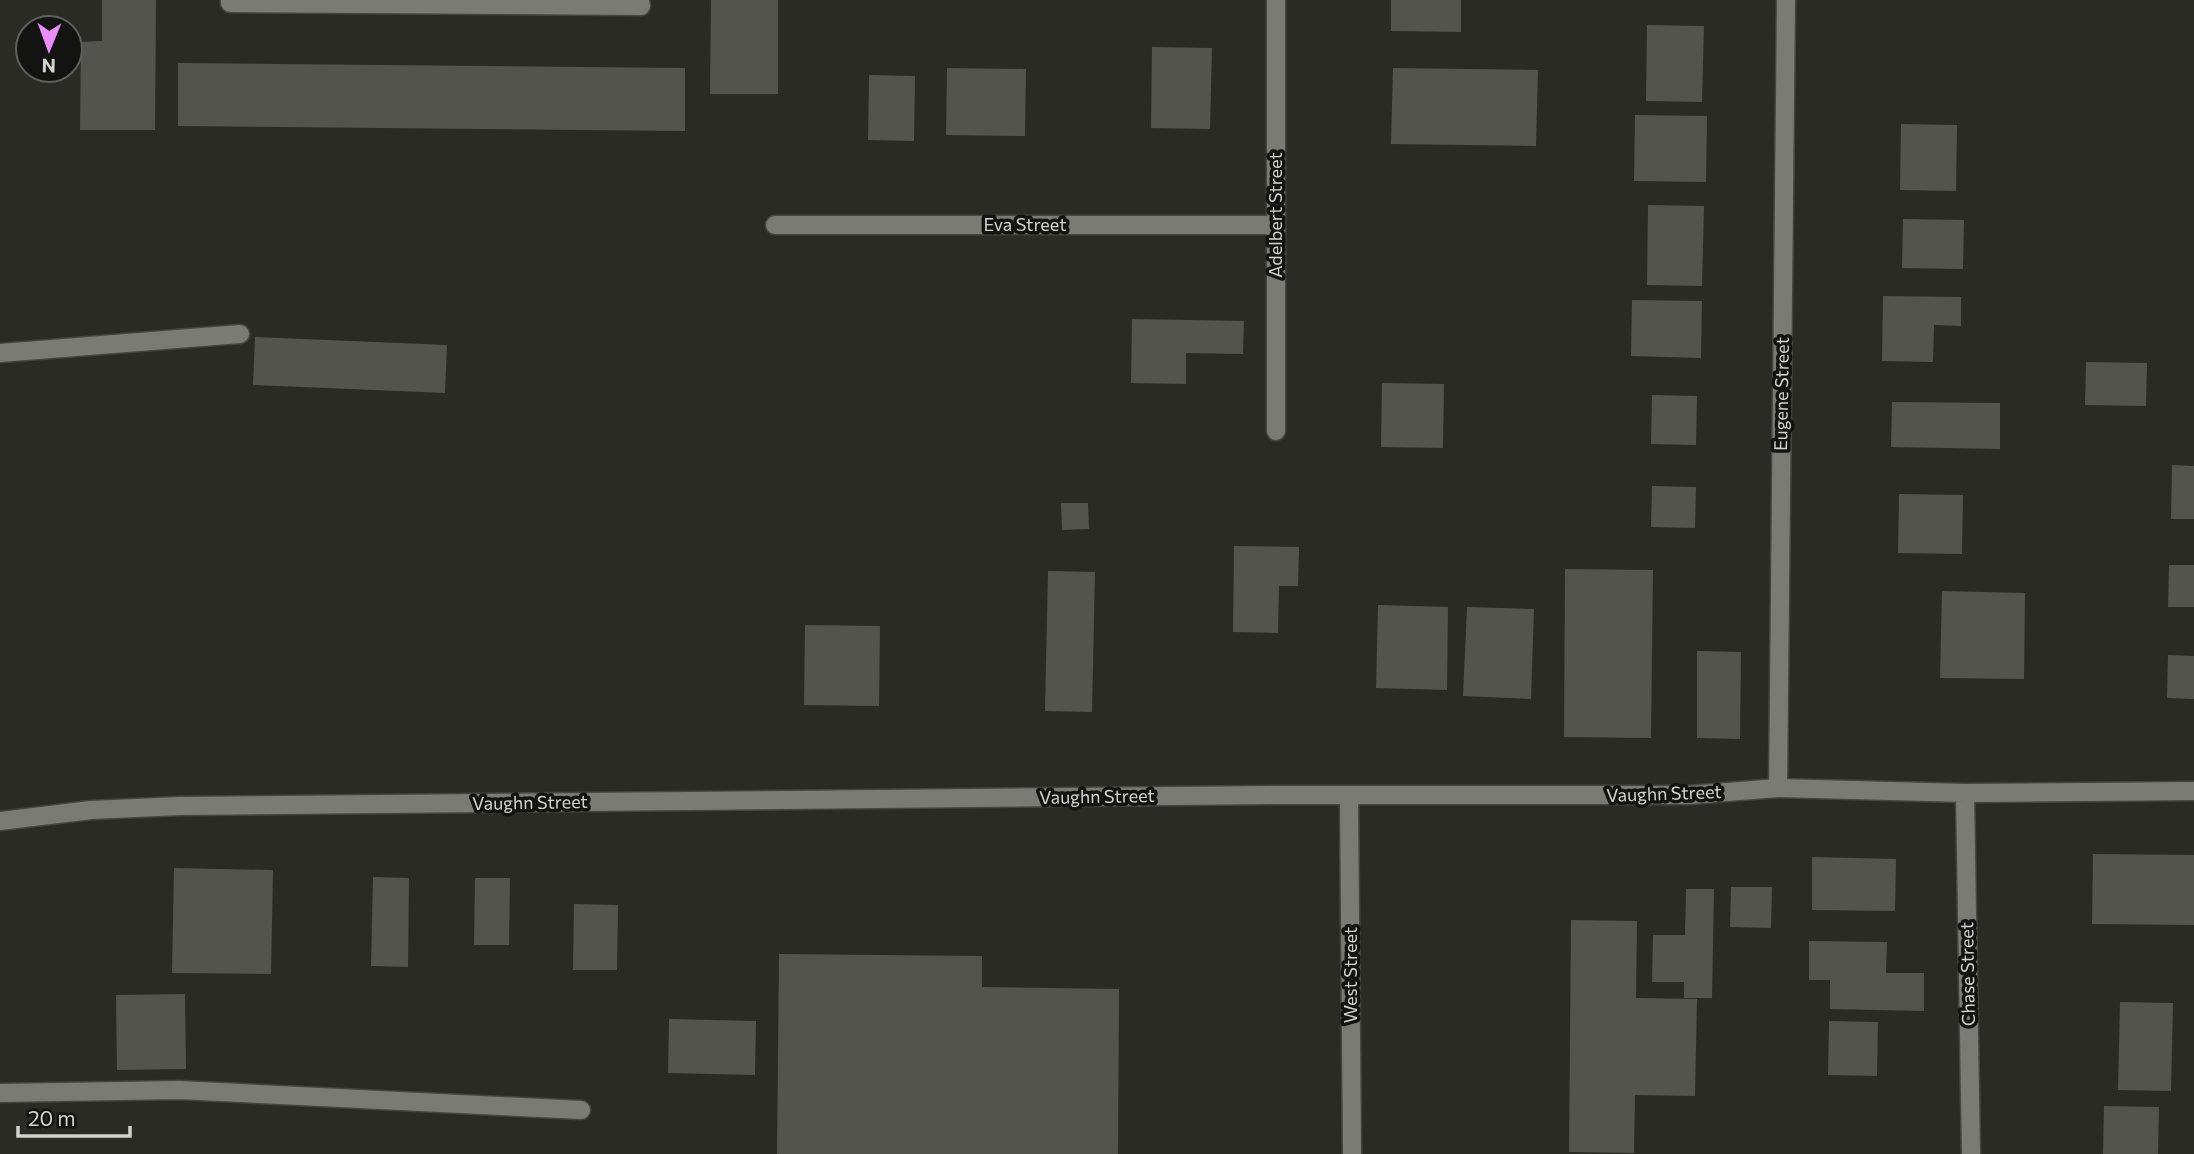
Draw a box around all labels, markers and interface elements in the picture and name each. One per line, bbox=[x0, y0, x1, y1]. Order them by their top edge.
north arrow bbox=[14, 14, 84, 84]
text: N bbox=[41, 55, 56, 78]
street label: Adelbert Street bbox=[1264, 152, 1286, 278]
street label: Eva Street bbox=[983, 213, 1067, 235]
street label: Eugene Street bbox=[1769, 337, 1793, 451]
street label: Vaughn Street bbox=[1606, 780, 1722, 806]
street label: Vaughn Street bbox=[1039, 784, 1155, 808]
street label: Vaughn Street bbox=[472, 790, 588, 814]
street label: Chase Street bbox=[1955, 922, 1979, 1026]
street label: West Street bbox=[1339, 927, 1361, 1023]
scale bar bbox=[18, 1094, 130, 1138]
text: 20 m bbox=[28, 1105, 76, 1130]

